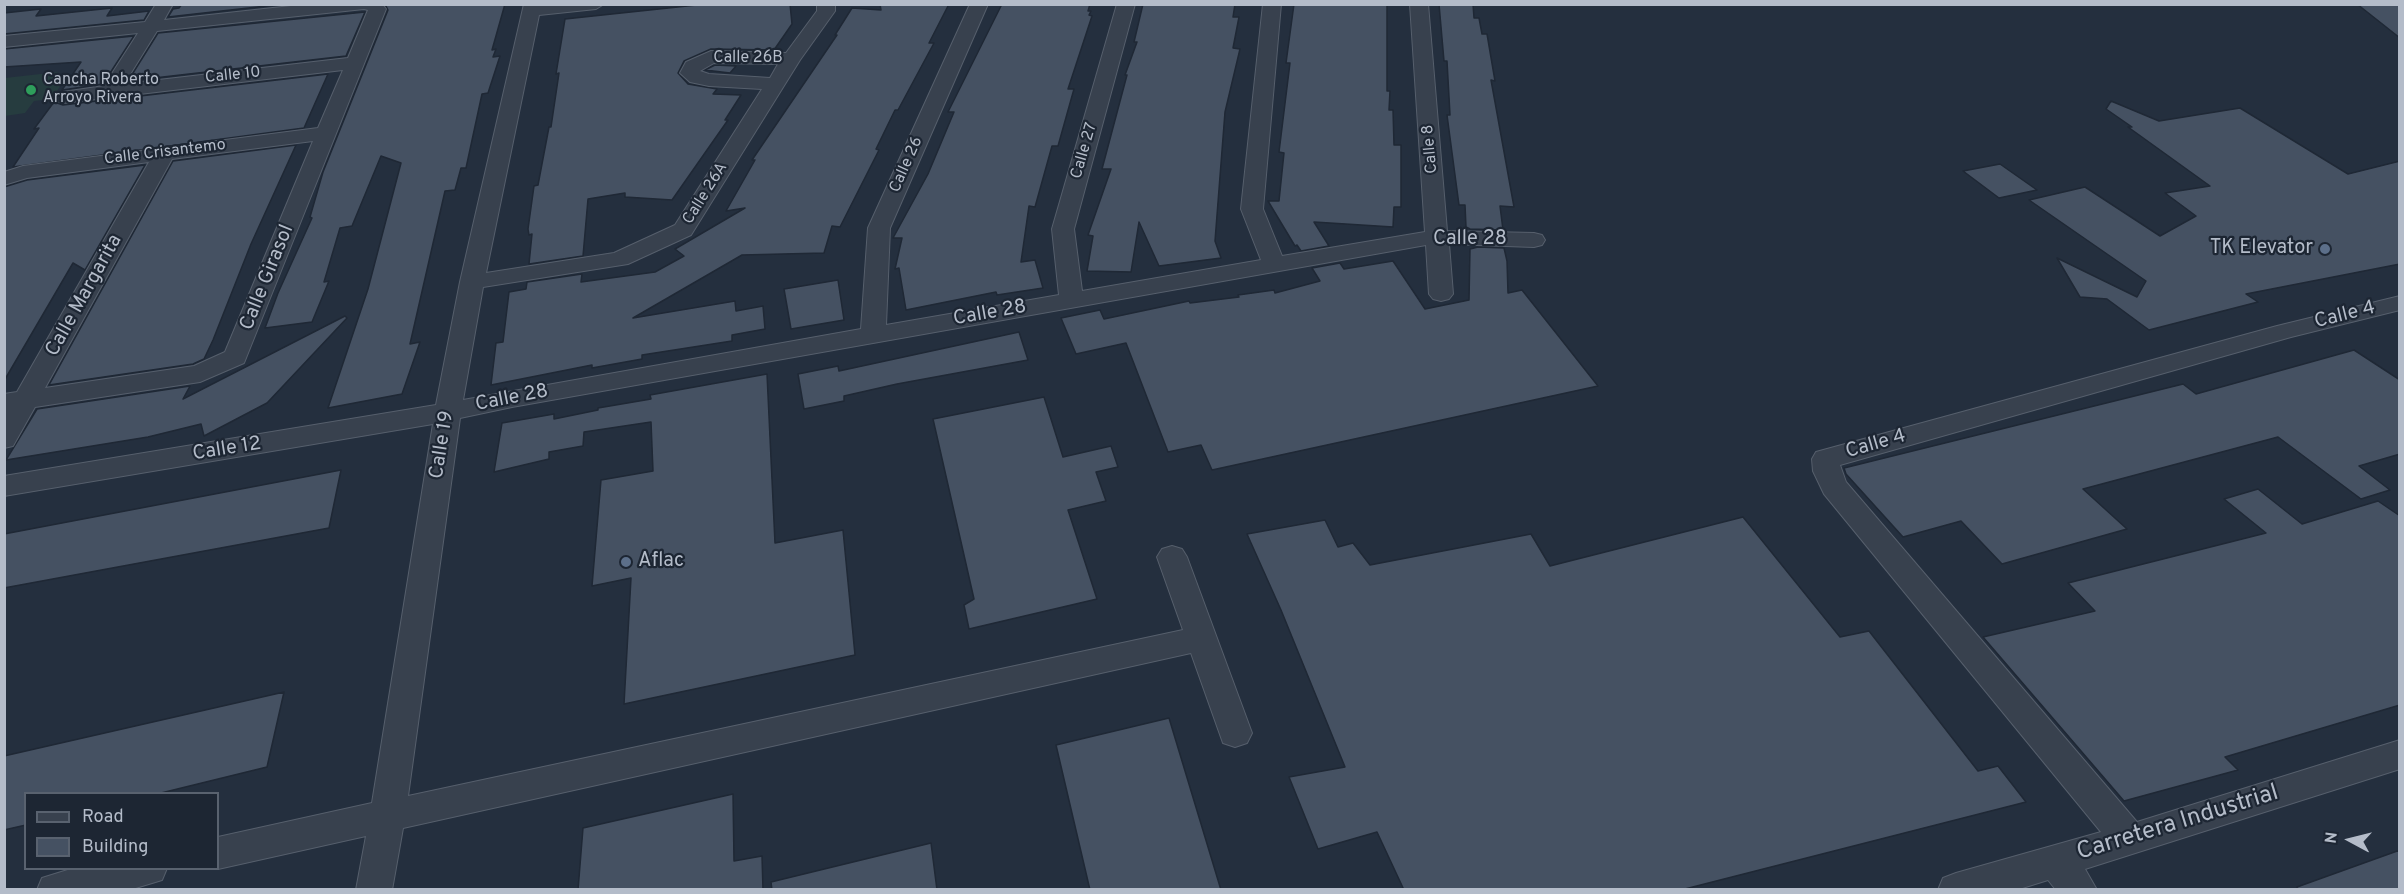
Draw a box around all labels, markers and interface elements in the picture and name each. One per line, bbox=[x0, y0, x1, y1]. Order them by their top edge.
street label: Calle 26B bbox=[713, 49, 783, 69]
street label: Calle 10 bbox=[204, 64, 262, 88]
place label: Cancha Roberto Arroyo Rivera bbox=[43, 71, 159, 109]
marker: Cancha Roberto Arroyo Rivera bbox=[24, 83, 38, 97]
street label: Calle 27 bbox=[1068, 121, 1102, 181]
street label: Calle 8 bbox=[1419, 124, 1443, 174]
street label: Calle 26 bbox=[886, 134, 928, 196]
street label: Calle Crisantemo bbox=[103, 136, 227, 170]
street label: Calle 26A bbox=[679, 159, 733, 229]
street label: Calle Girasol bbox=[236, 222, 300, 334]
street label: Calle 28 bbox=[1433, 228, 1507, 252]
street label: Calle Margarita bbox=[42, 231, 128, 361]
place label: TK Elevator bbox=[2210, 237, 2313, 261]
marker: TK Elevator bbox=[2318, 242, 2332, 256]
street label: Calle 28 bbox=[952, 296, 1028, 332]
street label: Calle 4 bbox=[2312, 297, 2378, 335]
street label: Calle 28 bbox=[473, 380, 551, 418]
street label: Calle 19 bbox=[426, 409, 460, 481]
street label: Calle 4 bbox=[1843, 425, 1909, 465]
street label: Calle 12 bbox=[191, 433, 263, 467]
place label: Aflac bbox=[638, 550, 684, 574]
marker: Aflac bbox=[619, 555, 633, 569]
street label: Carretera Industrial bbox=[2074, 780, 2282, 868]
legend bbox=[24, 792, 219, 870]
text: Road bbox=[82, 806, 124, 829]
north arrow bbox=[2320, 810, 2380, 870]
text: N bbox=[2322, 831, 2343, 845]
text: Building bbox=[82, 836, 148, 859]

